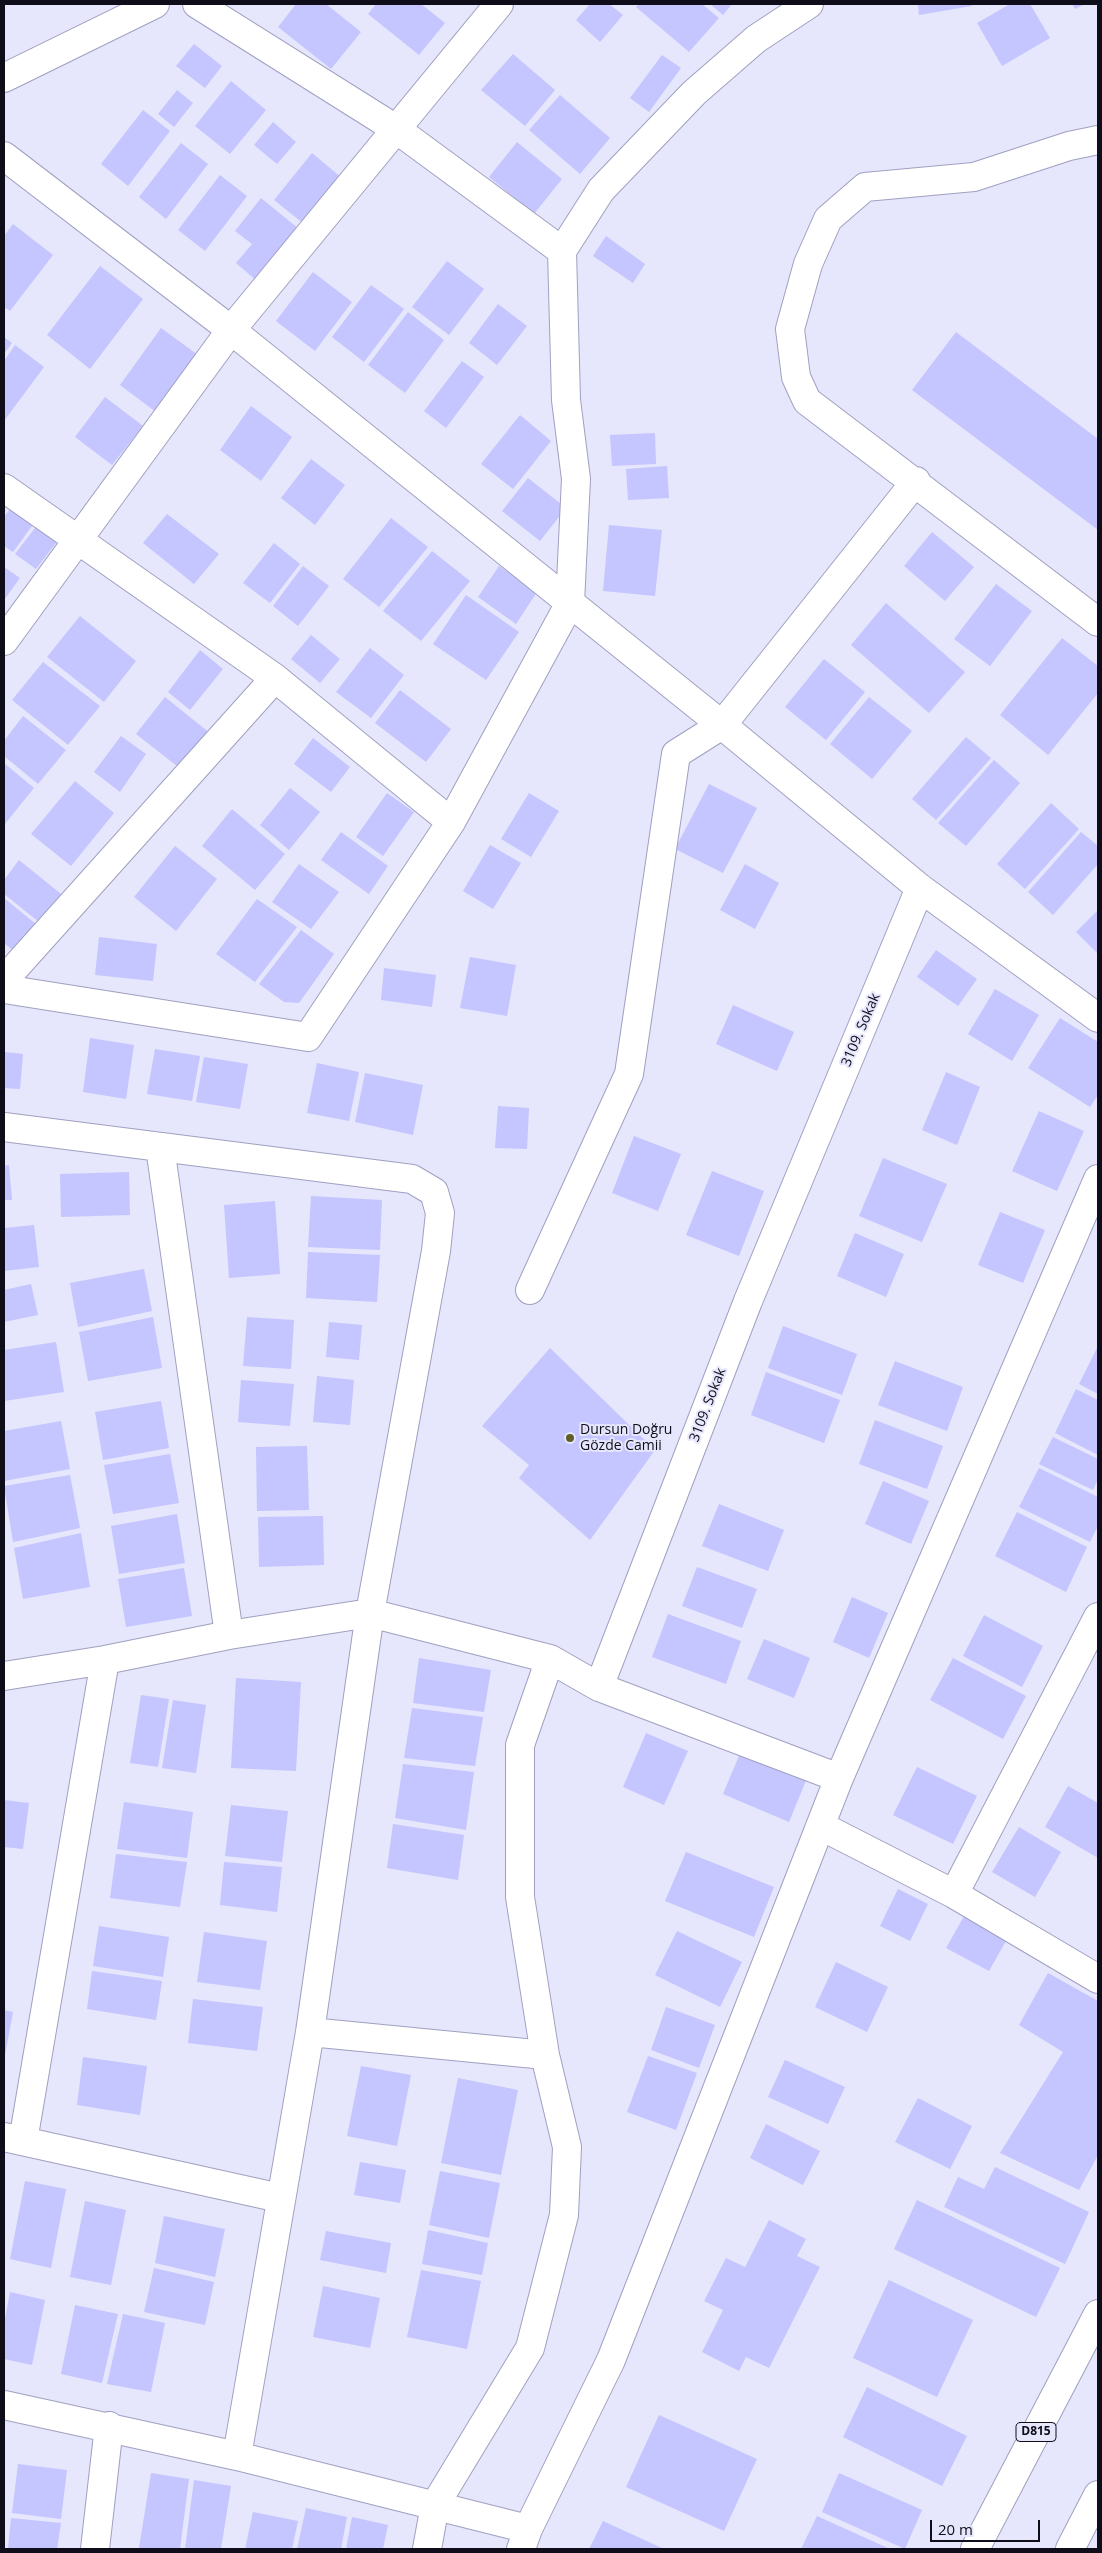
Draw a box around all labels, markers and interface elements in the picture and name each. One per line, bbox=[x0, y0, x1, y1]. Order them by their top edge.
street label: 3109. Sokak bbox=[838, 991, 884, 1069]
street label: 3109. Sokak bbox=[686, 1366, 730, 1444]
place label: Dursun Doğru Gözde Camii bbox=[580, 1422, 672, 1454]
marker: Dursun Doğru Gözde Camii bbox=[564, 1432, 576, 1444]
road number: D815 bbox=[1016, 2422, 1056, 2442]
scale bar bbox=[932, 2510, 1042, 2542]
text: 20 m bbox=[938, 2519, 973, 2539]

